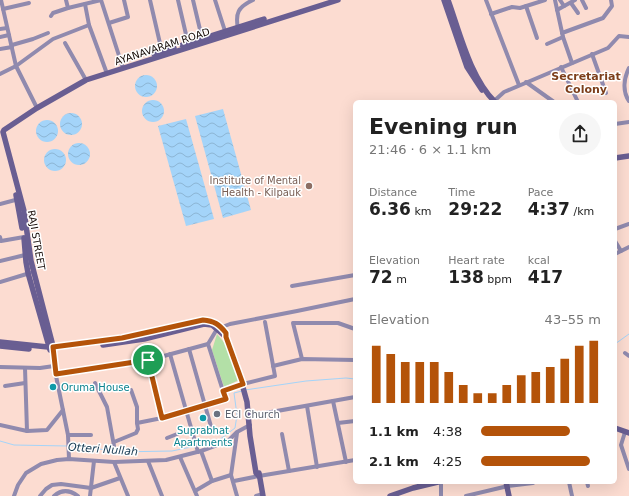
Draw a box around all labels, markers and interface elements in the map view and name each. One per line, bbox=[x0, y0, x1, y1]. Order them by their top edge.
street label: AYANAVARAM ROAD bbox=[113, 26, 211, 67]
district label: Secretariat Colony bbox=[551, 70, 621, 96]
button: share bbox=[559, 113, 601, 155]
text: Evening run bbox=[369, 114, 518, 139]
text: 21:46 · 6 × 1.1 km bbox=[369, 142, 491, 157]
place label: Institute of Mental Health - Kilpauk bbox=[210, 175, 301, 198]
marker: Institute of Mental Health - Kilpauk bbox=[304, 181, 314, 191]
text: Distance bbox=[369, 186, 417, 199]
text: Time bbox=[448, 186, 475, 199]
text: Pace bbox=[528, 186, 553, 199]
text: 6.36 bbox=[369, 199, 411, 219]
text: 29:22 bbox=[448, 199, 502, 219]
text: 4:37 bbox=[528, 199, 570, 219]
text: km bbox=[411, 205, 432, 218]
text: /km bbox=[570, 205, 594, 218]
street label: RAJI STREET bbox=[26, 209, 47, 272]
text: Elevation bbox=[369, 254, 420, 267]
text: Heart rate bbox=[448, 254, 505, 267]
text: kcal bbox=[528, 254, 550, 267]
text: 72 bbox=[369, 267, 393, 287]
text: 138 bbox=[448, 267, 484, 287]
text: 417 bbox=[528, 267, 563, 287]
text: m bbox=[393, 273, 407, 286]
text: bpm bbox=[484, 273, 512, 286]
text: Elevation bbox=[369, 312, 429, 327]
text: 43–55 m bbox=[545, 312, 601, 327]
pin bbox=[131, 343, 165, 377]
icon: arrive bbox=[137, 349, 159, 371]
marker: Oruma House bbox=[48, 382, 58, 392]
place label: Oruma House bbox=[61, 382, 130, 393]
marker: ECI Church bbox=[212, 409, 222, 419]
place label: ECI Church bbox=[225, 409, 280, 420]
marker: Suprabhat Apartments bbox=[198, 413, 208, 423]
text: 1.1 km bbox=[369, 424, 419, 439]
text: 4:38 bbox=[433, 424, 462, 439]
place label: Suprabhat Apartments bbox=[174, 425, 232, 448]
water label: Otteri Nullah bbox=[68, 441, 138, 458]
text: 2.1 km bbox=[369, 454, 419, 469]
text: 4:25 bbox=[433, 454, 462, 469]

